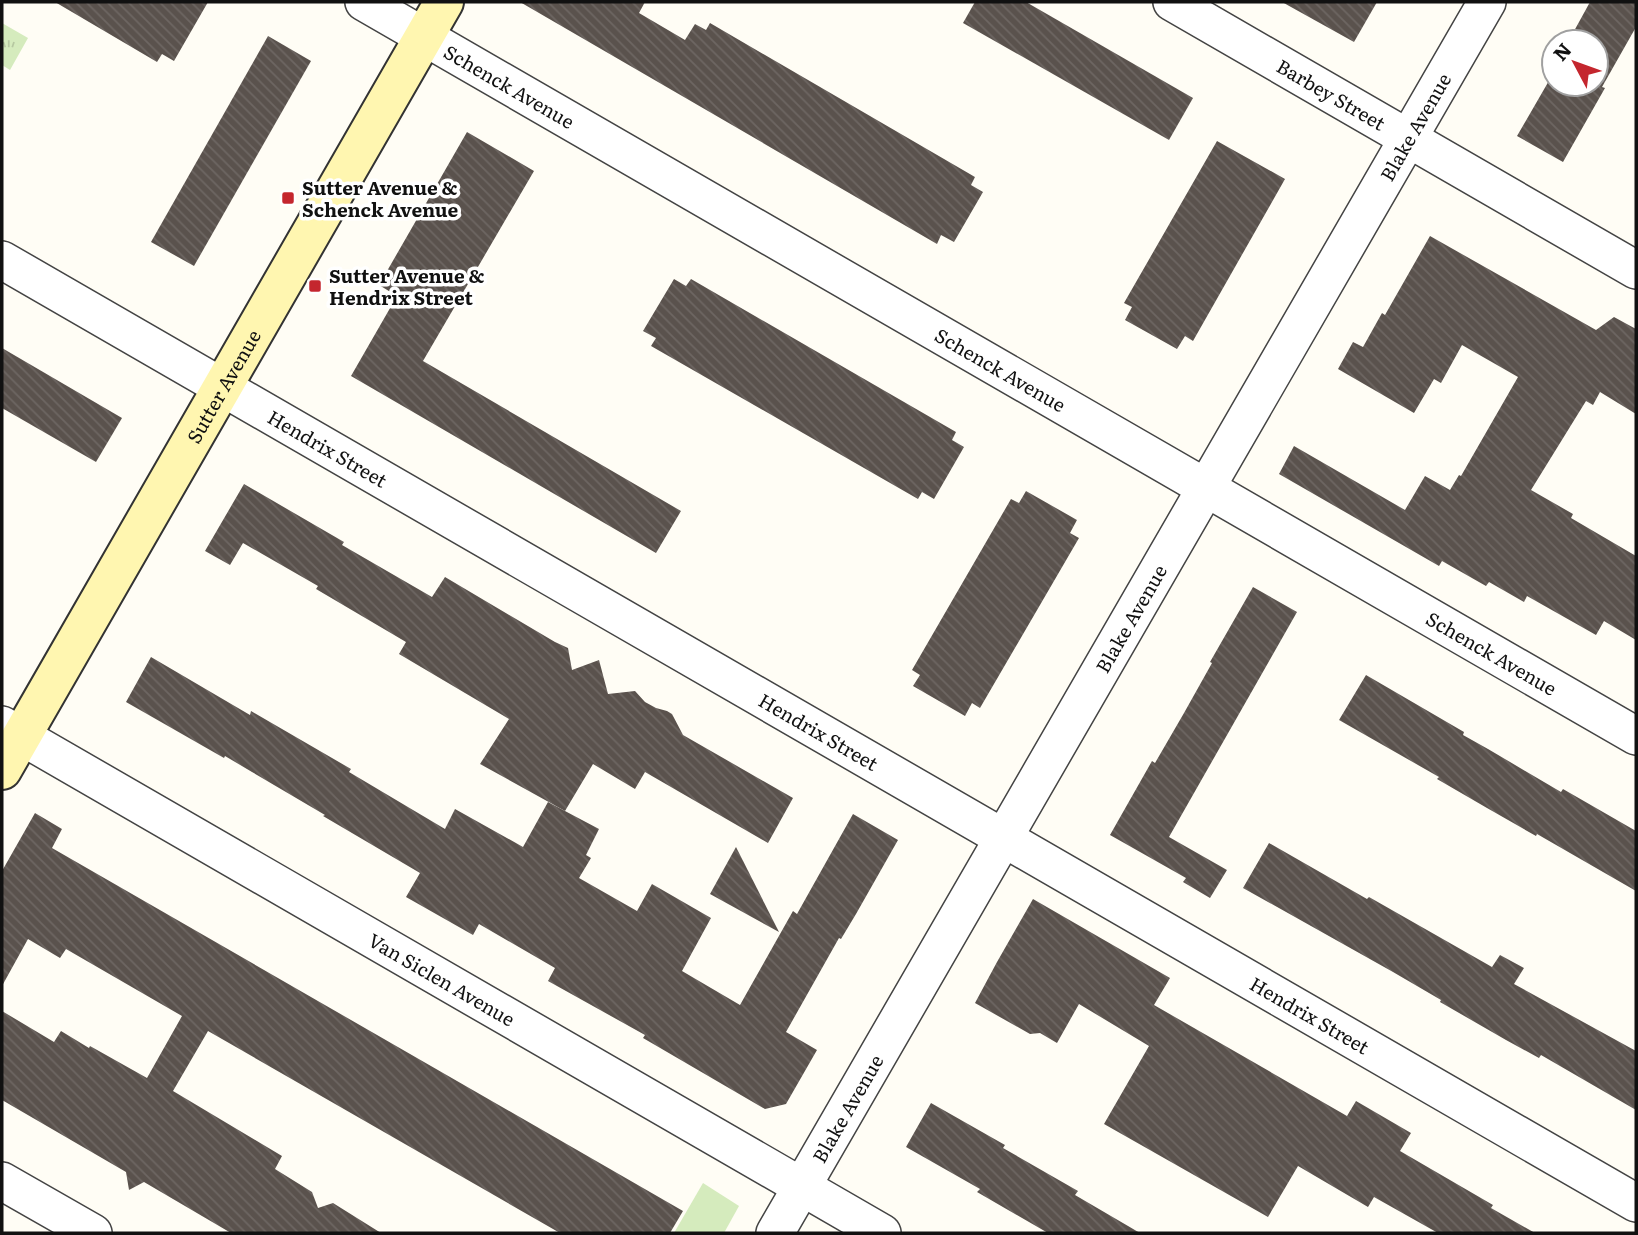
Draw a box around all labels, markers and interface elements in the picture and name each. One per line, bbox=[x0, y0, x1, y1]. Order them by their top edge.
north arrow bbox=[1540, 28, 1610, 98]
text: N bbox=[1546, 36, 1577, 66]
street label: Schenck Avenue bbox=[439, 37, 580, 135]
street label: Barbey Street bbox=[1272, 52, 1391, 137]
street label: Blake Avenue bbox=[1372, 67, 1457, 186]
place label: Sutter Avenue & Schenck Avenue bbox=[302, 173, 459, 223]
marker: Sutter Avenue & Schenck Avenue bbox=[280, 190, 296, 206]
place label: Sutter Avenue & Hendrix Street bbox=[329, 261, 485, 311]
marker: Sutter Avenue & Hendrix Street bbox=[307, 278, 323, 294]
street label: Schenck Avenue bbox=[930, 321, 1071, 418]
street label: Sutter Avenue bbox=[179, 324, 267, 448]
street label: Hendrix Street bbox=[263, 402, 393, 494]
street label: Blake Avenue bbox=[1088, 559, 1173, 678]
street label: Schenck Avenue bbox=[1421, 604, 1562, 702]
street label: Hendrix Street bbox=[754, 686, 884, 777]
street label: Van Siclen Avenue bbox=[363, 926, 521, 1032]
street label: Hendrix Street bbox=[1245, 969, 1375, 1060]
street label: Blake Avenue bbox=[805, 1049, 890, 1168]

